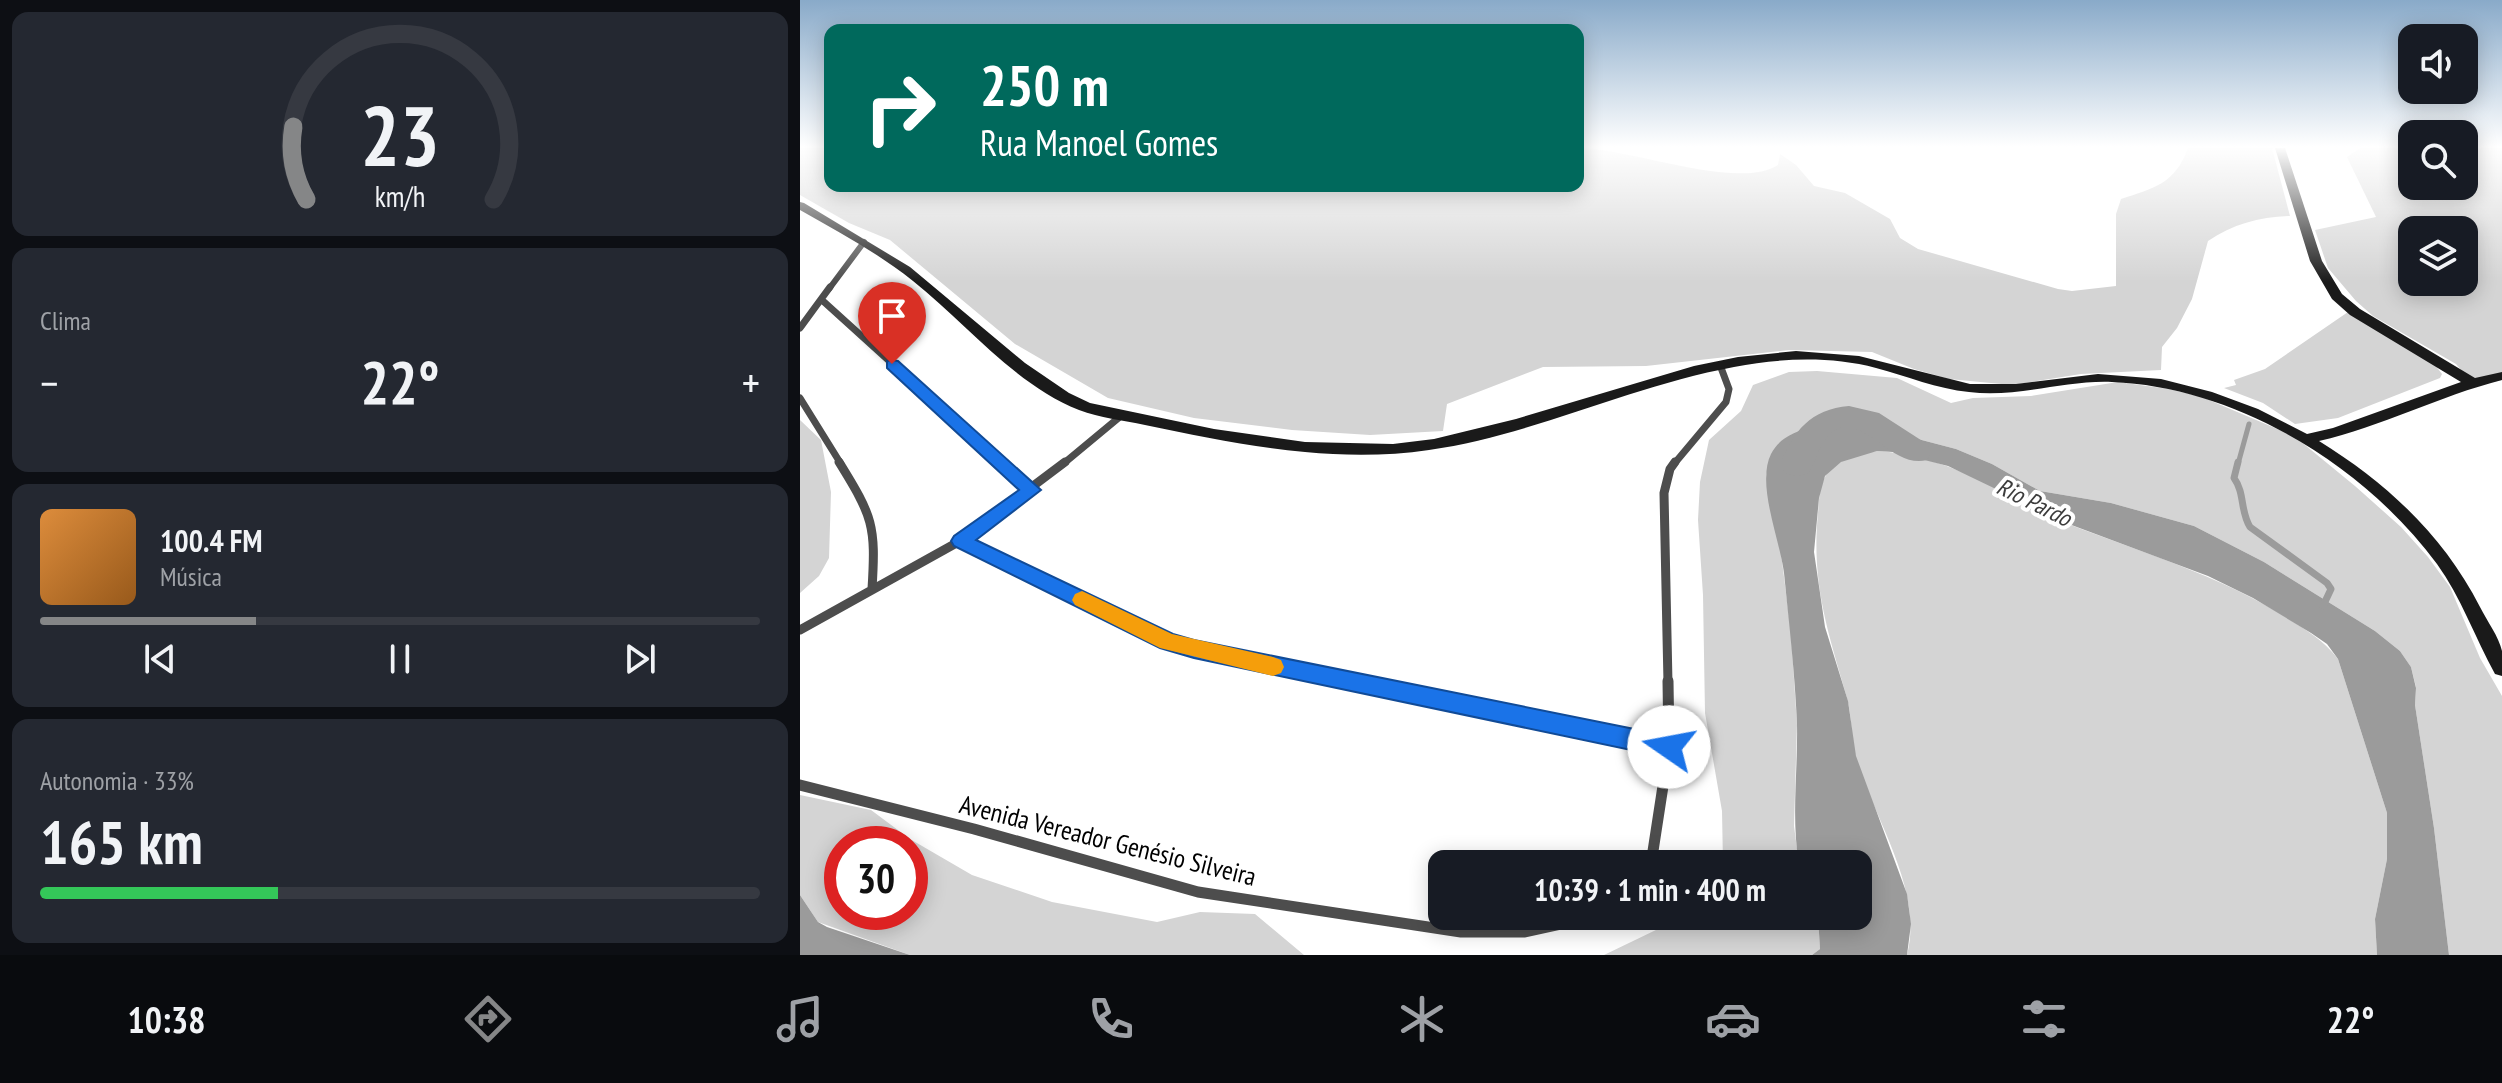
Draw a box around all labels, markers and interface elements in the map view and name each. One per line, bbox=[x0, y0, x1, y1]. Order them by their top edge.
map controls bbox=[2398, 24, 2478, 296]
button: sound bbox=[2398, 24, 2478, 104]
text: 250 m bbox=[980, 49, 1109, 121]
icon: right bbox=[848, 56, 952, 160]
text: 23 bbox=[360, 80, 440, 188]
text: Rua Manoel Gomes bbox=[980, 119, 1218, 166]
button: search bbox=[2398, 120, 2478, 200]
text: km/h bbox=[375, 178, 425, 215]
button: layers bbox=[2398, 216, 2478, 296]
pin bbox=[858, 282, 926, 364]
icon: arrive bbox=[870, 294, 914, 338]
text: Clima bbox=[40, 304, 91, 337]
text: 22° bbox=[360, 343, 440, 421]
text: − bbox=[40, 354, 58, 411]
text: + bbox=[742, 354, 760, 411]
water label: Rio Pardo bbox=[1992, 471, 2078, 534]
text: 100.4 FM bbox=[160, 521, 262, 560]
text: Música bbox=[160, 560, 222, 593]
icon: previous bbox=[138, 637, 182, 681]
icon: pause bbox=[378, 637, 422, 681]
icon: next bbox=[618, 637, 662, 681]
position arrow bbox=[1627, 705, 1711, 789]
text: Autonomia · 33% bbox=[40, 764, 194, 797]
street label: Avenida Vereador Genésio Silveira bbox=[956, 787, 1260, 893]
text: 165 km bbox=[40, 803, 203, 881]
speed limit sign: 30 bbox=[824, 826, 928, 930]
text: 10:39 · 1 min · 400 m bbox=[1534, 870, 1766, 909]
icon: directions bbox=[460, 991, 516, 1047]
icon: music bbox=[772, 991, 828, 1047]
icon: phone bbox=[1083, 991, 1139, 1047]
icon: climate bbox=[1394, 991, 1450, 1047]
icon: car bbox=[1705, 991, 1761, 1047]
icon: filters bbox=[2016, 991, 2072, 1047]
text: 10:38 bbox=[128, 996, 205, 1043]
text: 22° bbox=[2327, 996, 2374, 1043]

